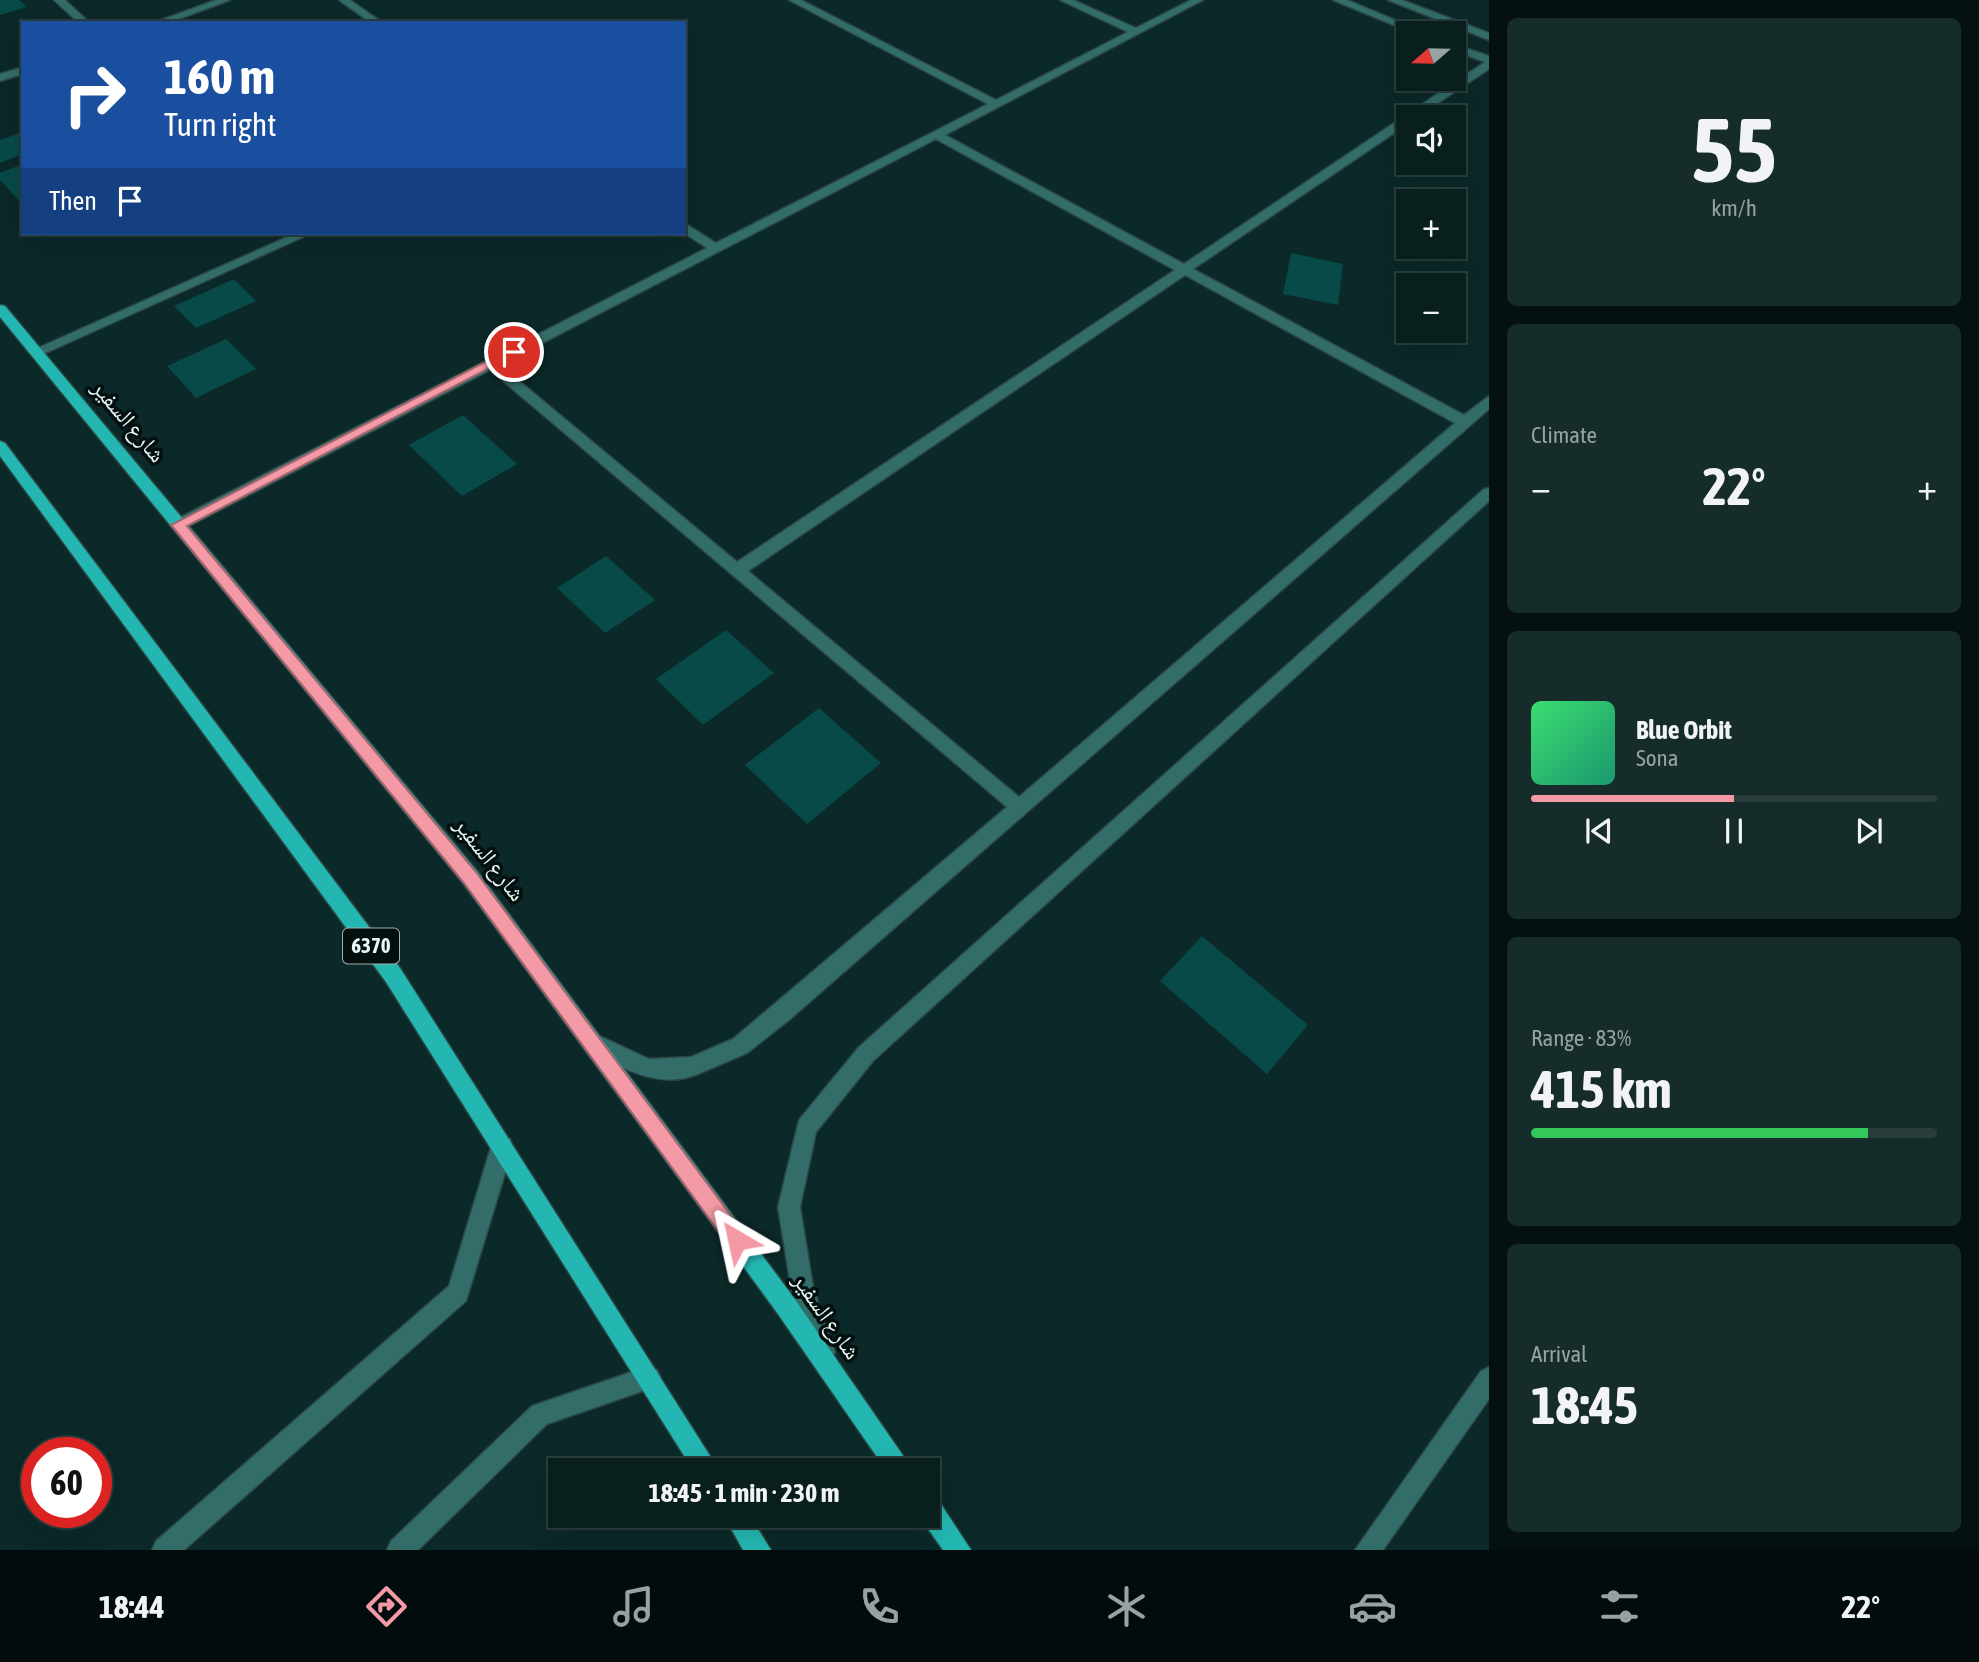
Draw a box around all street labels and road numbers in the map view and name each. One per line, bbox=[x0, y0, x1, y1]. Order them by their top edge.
street label: شارع السفير bbox=[85, 374, 171, 469]
street label: شارع السفير bbox=[447, 811, 531, 907]
road number: 6370 bbox=[343, 928, 399, 964]
street label: شارع السفير bbox=[786, 1267, 866, 1365]

